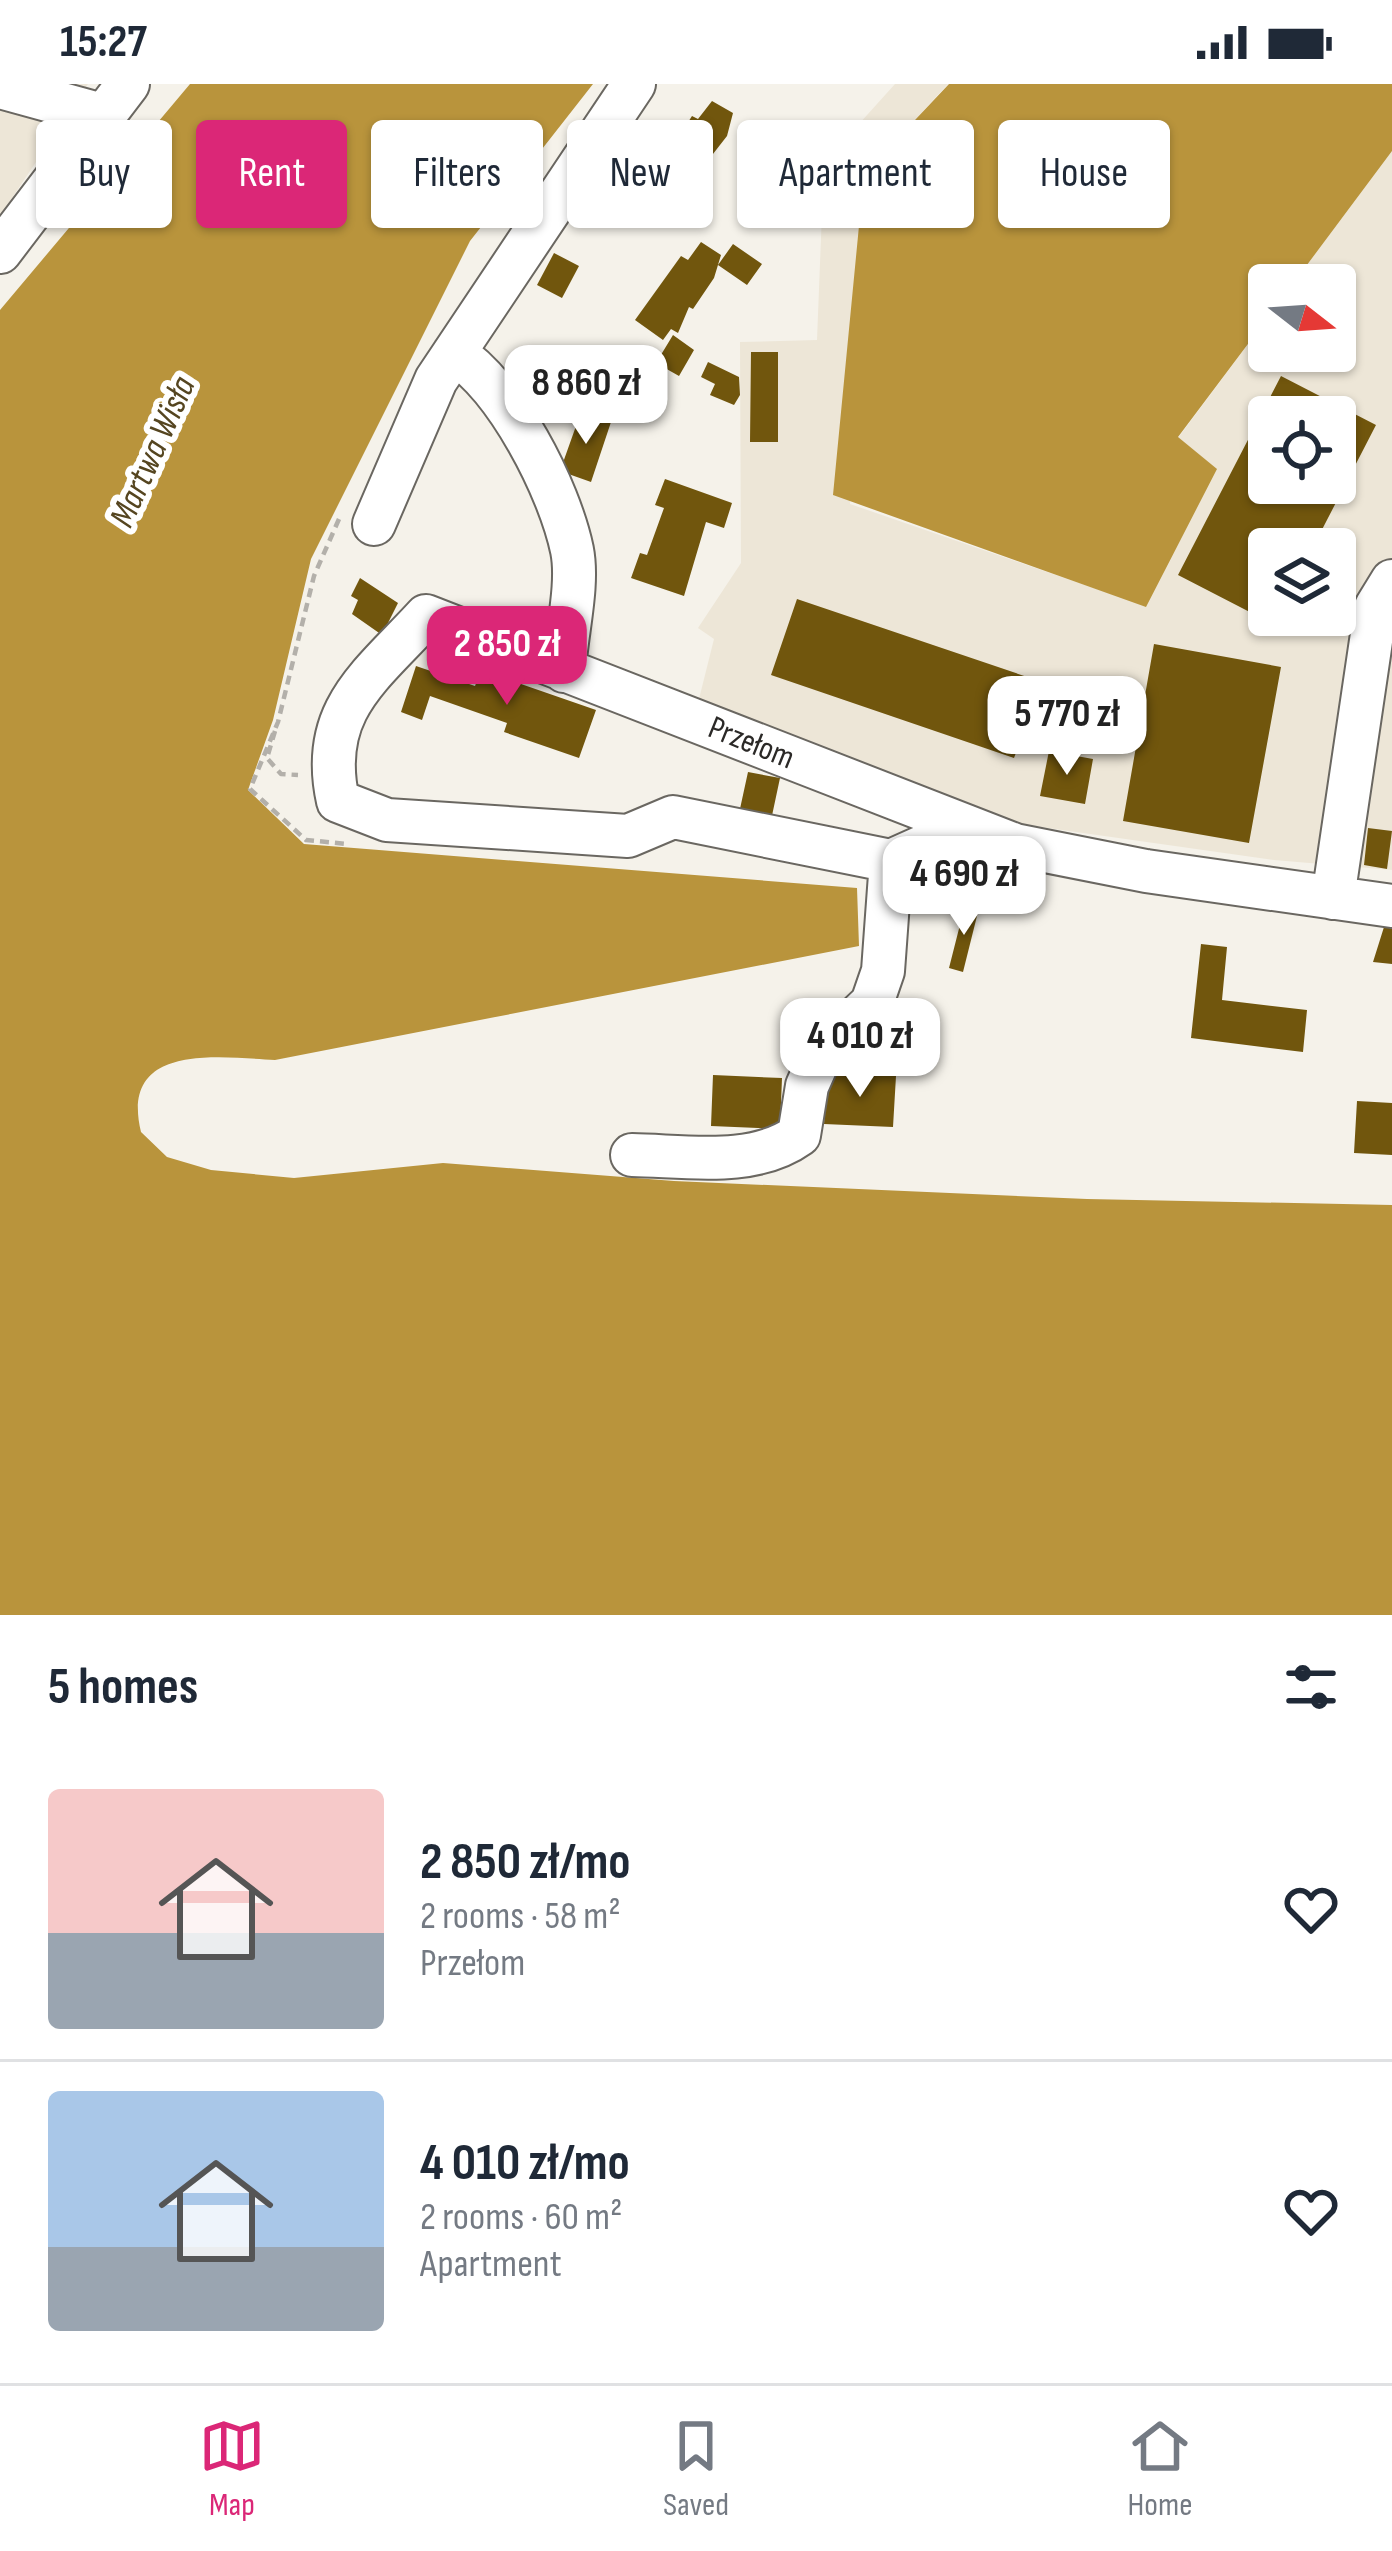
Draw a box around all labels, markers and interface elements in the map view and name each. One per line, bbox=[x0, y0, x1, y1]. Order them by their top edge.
text: 15:27 bbox=[60, 15, 147, 70]
chip: Buy bbox=[36, 120, 172, 228]
chip: Rent bbox=[196, 120, 347, 228]
chip: Filters bbox=[371, 120, 543, 228]
chip: New bbox=[567, 120, 713, 228]
chip: Apartment bbox=[737, 120, 974, 228]
chip: House bbox=[998, 120, 1170, 228]
north arrow bbox=[1248, 264, 1356, 372]
map controls bbox=[1248, 264, 1356, 636]
pin: 8 860 zł bbox=[462, 345, 710, 447]
text: 8 860 zł bbox=[532, 360, 640, 407]
water label: Martwa Wisła bbox=[101, 370, 206, 534]
button: locate bbox=[1248, 396, 1356, 504]
button: layers bbox=[1248, 528, 1356, 636]
pin: 2 850 zł bbox=[383, 606, 631, 708]
text: 2 850 zł bbox=[454, 621, 560, 668]
pin: 5 770 zł bbox=[943, 676, 1191, 778]
text: 5 770 zł bbox=[1015, 691, 1119, 738]
street label: Przełom bbox=[702, 708, 800, 778]
pin: 4 690 zł bbox=[840, 836, 1088, 938]
text: 4 690 zł bbox=[910, 851, 1018, 898]
pin: 4 010 zł bbox=[736, 998, 984, 1100]
text: 4 010 zł bbox=[807, 1013, 913, 1060]
icon: filters bbox=[1278, 1654, 1344, 1720]
text: 5 homes bbox=[48, 1657, 198, 1718]
text: 2 850 zł/mo bbox=[420, 1832, 631, 1893]
icon: home bbox=[144, 1837, 288, 1981]
icon: heart bbox=[1278, 1876, 1344, 1942]
text: 2 rooms · 58 m² bbox=[420, 1893, 621, 1940]
text: Przełom bbox=[420, 1940, 525, 1987]
text: 4 010 zł/mo bbox=[420, 2133, 630, 2194]
icon: home bbox=[144, 2139, 288, 2283]
icon: heart bbox=[1278, 2178, 1344, 2244]
text: 2 rooms · 60 m² bbox=[420, 2194, 622, 2241]
text: Apartment bbox=[420, 2241, 562, 2288]
tab: Map bbox=[199, 2413, 265, 2525]
tab: Saved bbox=[663, 2413, 729, 2525]
tab: Home bbox=[1127, 2413, 1193, 2525]

